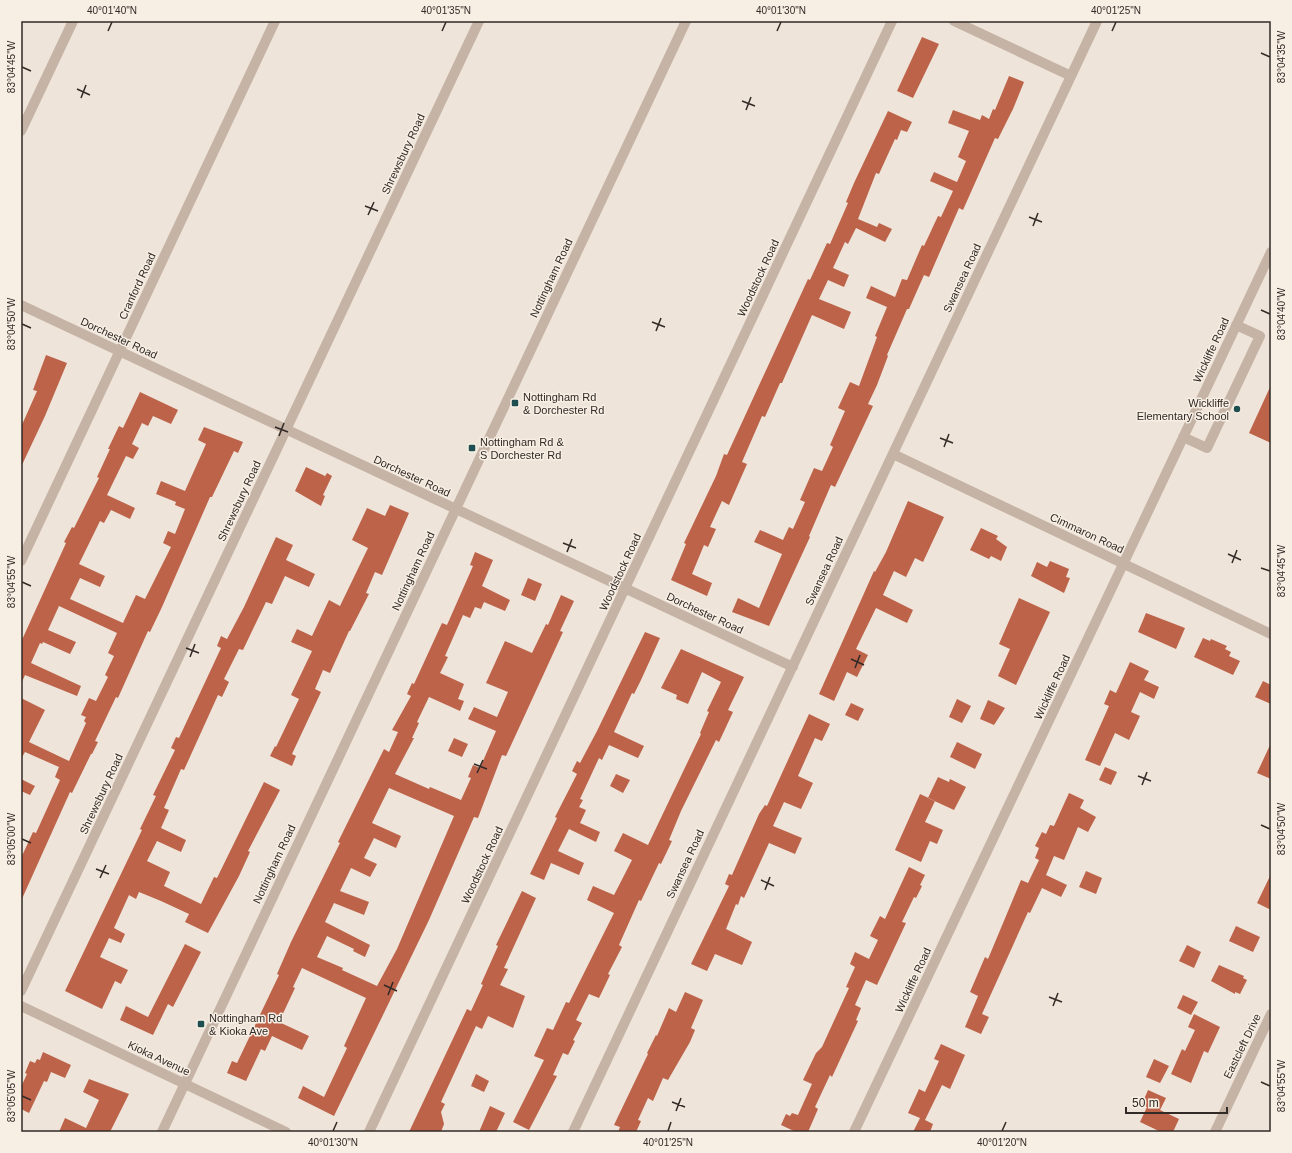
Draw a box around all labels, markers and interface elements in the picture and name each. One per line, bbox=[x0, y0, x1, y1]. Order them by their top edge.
text: 40°01'40"N bbox=[87, 5, 137, 16]
text: 40°01'35"N bbox=[421, 5, 471, 16]
text: 40°01'30"N bbox=[756, 5, 806, 16]
text: 40°01'25"N bbox=[1091, 5, 1141, 16]
text: 83°04'35"W bbox=[1276, 30, 1287, 83]
text: 83°04'45"W bbox=[6, 40, 17, 93]
street label: Shrewsbury Road bbox=[379, 112, 427, 196]
street label: Nottingham Road bbox=[527, 237, 575, 319]
street label: Woodstock Road bbox=[735, 238, 781, 318]
street label: Swansea Road bbox=[941, 242, 983, 314]
street label: Cranford Road bbox=[116, 251, 158, 321]
text: 83°04'40"W bbox=[1276, 287, 1287, 340]
text: 83°04'50"W bbox=[6, 297, 17, 350]
street label: Dorchester Road bbox=[79, 315, 159, 361]
street label: Wickliffe Road bbox=[1191, 316, 1231, 384]
place label: Nottingham Rd & Dorchester Rd bbox=[523, 391, 604, 416]
place label: Wickliffe Elementary School bbox=[1137, 397, 1229, 422]
marker: Nottingham Rd & Dorchester Rd bbox=[510, 398, 520, 408]
marker: Wickliffe Elementary School bbox=[1232, 404, 1242, 414]
place label: Nottingham Rd & S Dorchester Rd bbox=[480, 436, 564, 461]
marker: Nottingham Rd & S Dorchester Rd bbox=[467, 443, 477, 453]
street label: Dorchester Road bbox=[372, 453, 452, 499]
street label: Shrewsbury Road bbox=[215, 459, 263, 543]
street label: Cimmaron Road bbox=[1048, 511, 1126, 555]
street label: Nottingham Road bbox=[389, 530, 437, 612]
street label: Woodstock Road bbox=[597, 532, 643, 612]
street label: Swansea Road bbox=[803, 535, 845, 607]
text: 83°04'45"W bbox=[1276, 544, 1287, 597]
text: 83°04'55"W bbox=[6, 555, 17, 608]
street label: Dorchester Road bbox=[665, 590, 745, 636]
street label: Wickliffe Road bbox=[1032, 653, 1072, 721]
street label: Shrewsbury Road bbox=[77, 752, 125, 836]
text: 83°04'50"W bbox=[1276, 802, 1287, 855]
text: 83°05'00"W bbox=[6, 812, 17, 865]
street label: Nottingham Road bbox=[250, 823, 298, 905]
street label: Woodstock Road bbox=[459, 825, 505, 905]
street label: Swansea Road bbox=[664, 828, 706, 900]
street label: Wickliffe Road bbox=[893, 946, 933, 1014]
street label: Eastcleft Drive bbox=[1221, 1011, 1263, 1081]
place label: Nottingham Rd & Kioka Ave bbox=[209, 1012, 282, 1037]
marker: Nottingham Rd & Kioka Ave bbox=[196, 1019, 206, 1029]
street label: Kioka Avenue bbox=[126, 1038, 192, 1078]
text: 83°04'55"W bbox=[1276, 1059, 1287, 1112]
text: 83°05'05"W bbox=[6, 1069, 17, 1122]
scale bar bbox=[1126, 1089, 1227, 1115]
text: 50 m bbox=[1132, 1096, 1159, 1110]
text: 40°01'30"N bbox=[308, 1137, 358, 1148]
text: 40°01'25"N bbox=[643, 1137, 693, 1148]
text: 40°01'20"N bbox=[977, 1137, 1027, 1148]

